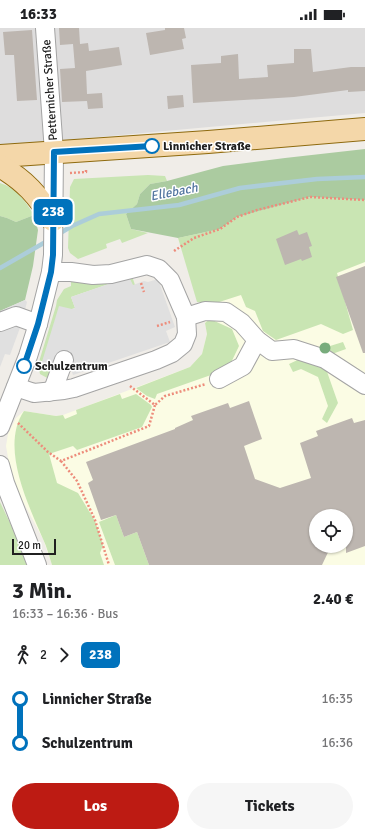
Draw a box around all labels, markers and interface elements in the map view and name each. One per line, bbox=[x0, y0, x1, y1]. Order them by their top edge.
text: 16:33 bbox=[20, 5, 57, 23]
street label: Petternicher Straße bbox=[39, 39, 61, 141]
marker: Linnicher Straße bbox=[144, 138, 160, 154]
place label: Linnicher Straße bbox=[163, 139, 251, 154]
water label: Ellebach bbox=[149, 179, 200, 204]
line badge: 238 bbox=[30, 199, 76, 225]
text: 238 bbox=[42, 203, 64, 220]
marker: Schulzentrum bbox=[16, 358, 32, 374]
place label: Schulzentrum bbox=[35, 359, 108, 374]
map controls bbox=[309, 509, 353, 553]
button: locate bbox=[309, 509, 353, 553]
scale bar bbox=[12, 537, 56, 556]
text: 20 m bbox=[18, 539, 41, 552]
text: 3 Min. bbox=[12, 577, 72, 604]
text: 2.40 € bbox=[313, 590, 353, 608]
text: 16:33 – 16:36 · Bus bbox=[12, 606, 118, 622]
icon: walk bbox=[12, 644, 34, 666]
icon: forward bbox=[53, 644, 75, 666]
text: 238 bbox=[89, 646, 112, 663]
text: 2 bbox=[40, 647, 47, 663]
text: Linnicher Straße bbox=[42, 690, 152, 708]
text: 16:35 bbox=[321, 691, 353, 707]
text: Schulzentrum bbox=[42, 734, 133, 752]
text: 16:36 bbox=[321, 735, 353, 751]
button: Los bbox=[12, 783, 179, 829]
button: Tickets bbox=[187, 783, 353, 829]

